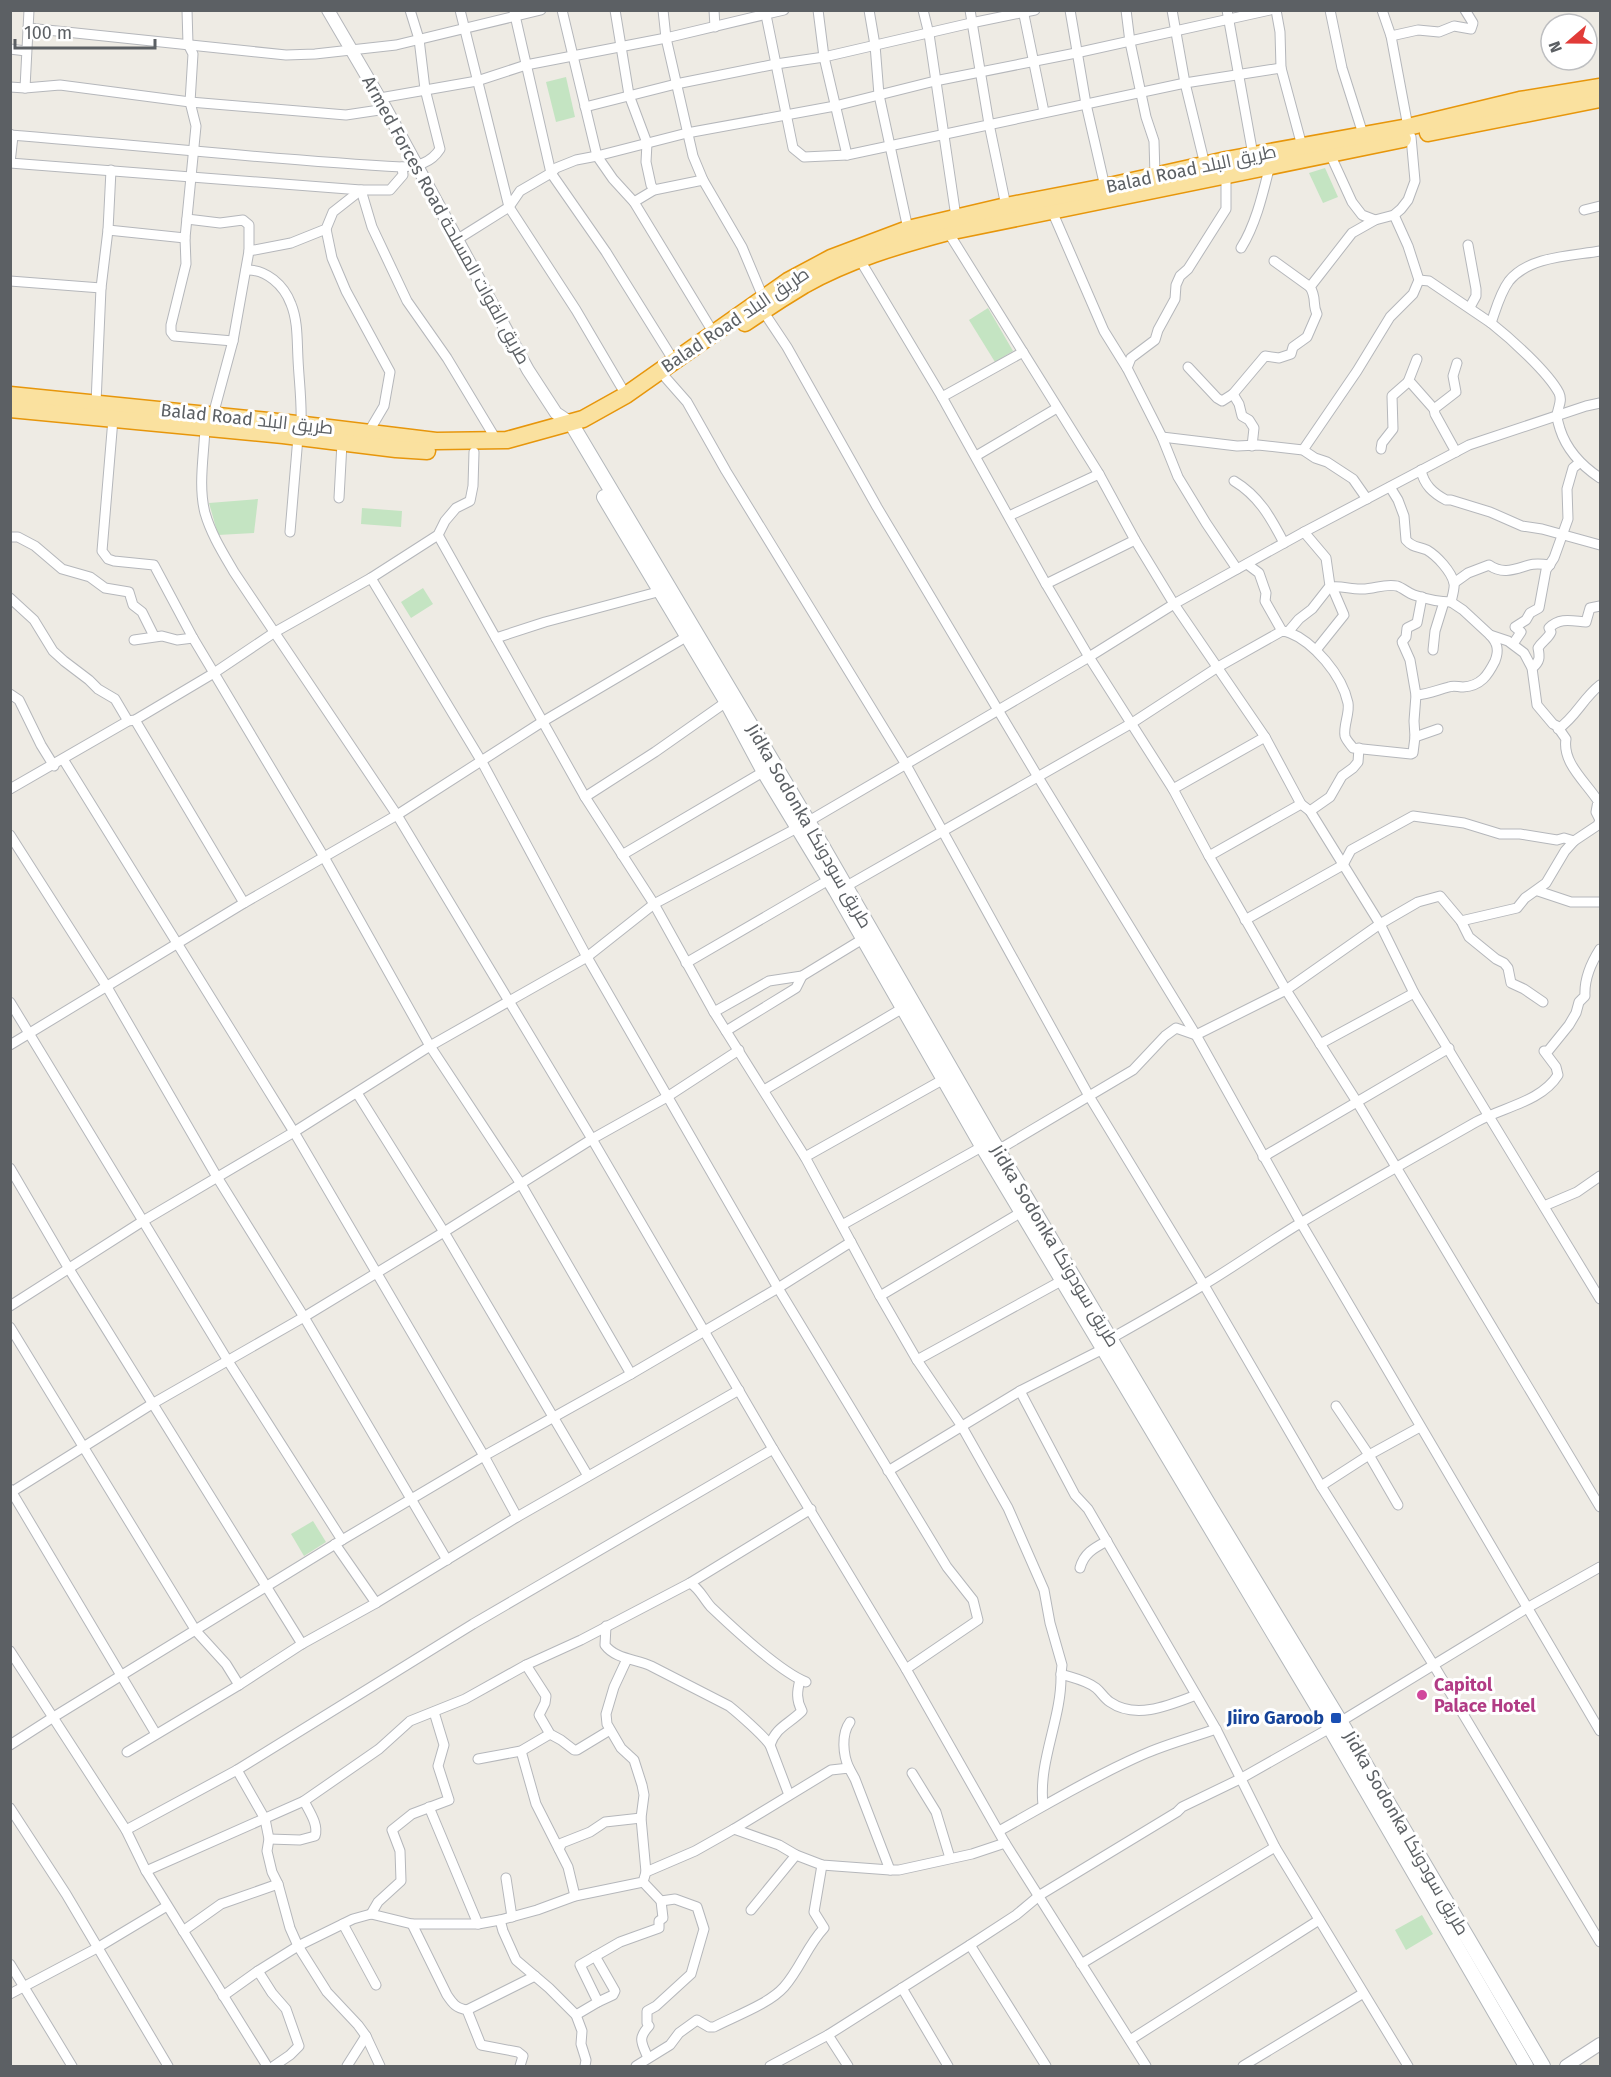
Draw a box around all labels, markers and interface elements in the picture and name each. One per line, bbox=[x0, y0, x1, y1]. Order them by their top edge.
scale bar bbox=[15, 12, 154, 50]
north arrow bbox=[1539, 12, 1599, 72]
text: 100 m bbox=[24, 22, 72, 44]
text: N bbox=[1545, 39, 1566, 55]
street label: Armed Forces Road طريق القوات المسلحة bbox=[356, 72, 535, 369]
street label: Balad Road طريق البلد bbox=[1104, 140, 1278, 199]
street label: Balad Road طريق البلد bbox=[657, 262, 814, 378]
street label: Balad Road طريق البلد bbox=[159, 399, 334, 440]
street label: Jidka Sodonka طريق سودونكا bbox=[741, 720, 877, 933]
street label: Jidka Sodonka طريق سودونكا bbox=[985, 1141, 1124, 1352]
place label: Capitol Palace Hotel bbox=[1434, 1674, 1536, 1717]
marker: Capitol Palace Hotel bbox=[1415, 1688, 1429, 1702]
place label: Jiiro Garoob bbox=[1226, 1707, 1324, 1729]
marker: Jiiro Garoob bbox=[1329, 1711, 1343, 1725]
street label: Jidka Sodonka طريق سودونكا bbox=[1338, 1727, 1474, 1940]

